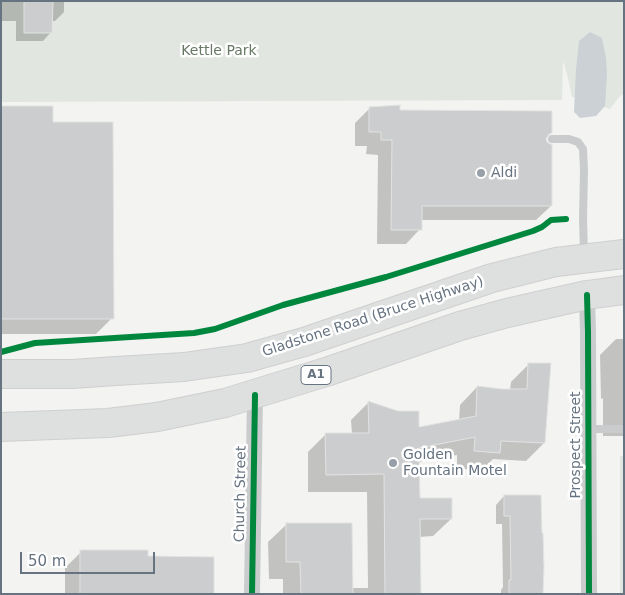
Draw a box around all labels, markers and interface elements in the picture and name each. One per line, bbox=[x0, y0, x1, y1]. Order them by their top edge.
park label: Kettle Park bbox=[181, 43, 257, 59]
place label: Aldi bbox=[491, 165, 517, 181]
marker: Aldi bbox=[475, 167, 487, 179]
street label: Gladstone Road (Bruce Highway) bbox=[260, 273, 486, 361]
road number: A1 bbox=[301, 366, 331, 384]
street label: Prospect Street bbox=[568, 391, 584, 499]
street label: Church Street bbox=[232, 446, 250, 542]
place label: Golden Fountain Motel bbox=[403, 447, 507, 480]
marker: Golden Fountain Motel bbox=[387, 457, 399, 469]
scale bar bbox=[22, 542, 158, 574]
text: 50 m bbox=[28, 552, 66, 570]

